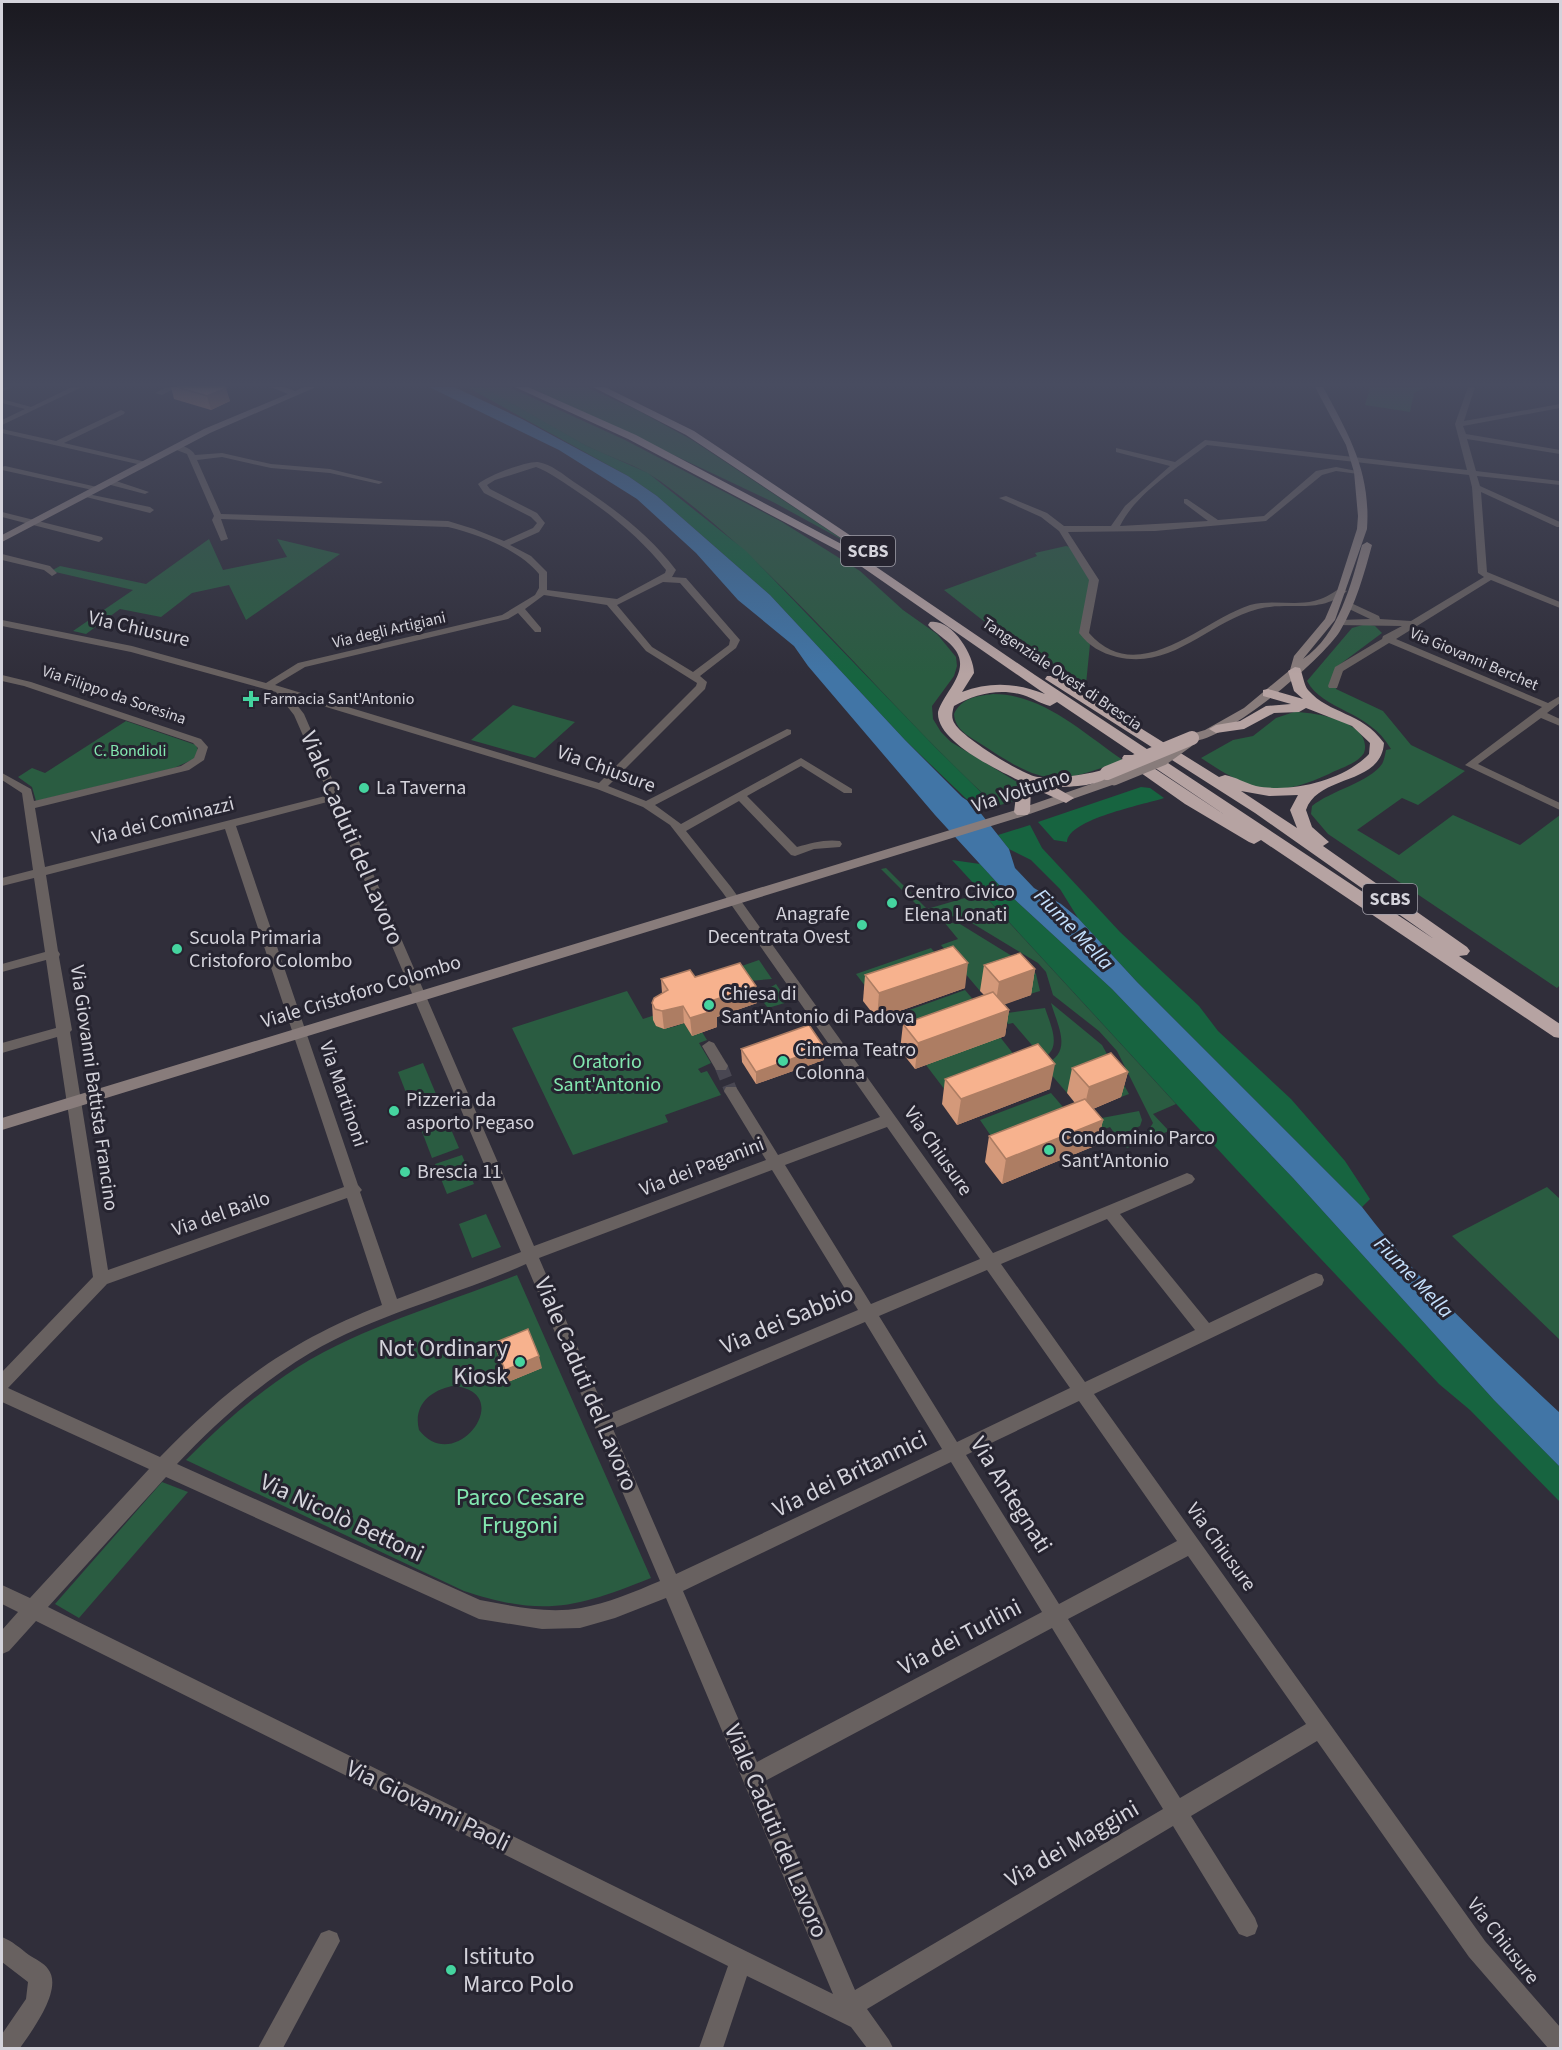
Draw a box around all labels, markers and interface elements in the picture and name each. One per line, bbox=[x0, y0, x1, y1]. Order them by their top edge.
road number: SCBS bbox=[841, 536, 895, 566]
street label: Via Chiusure bbox=[86, 604, 193, 654]
street label: Via degli Artigiani bbox=[330, 606, 448, 654]
street label: Tangenziale Ovest di Brescia bbox=[978, 612, 1146, 736]
street label: Via Giovanni Berchet bbox=[1406, 622, 1542, 696]
street label: Via Filippo da Soresina bbox=[39, 660, 189, 730]
place label: Farmacia Sant'Antonio bbox=[263, 688, 414, 710]
marker: Farmacia Sant'Antonio bbox=[244, 692, 258, 706]
street label: Viale Caduti del Lavoro bbox=[291, 726, 413, 950]
street label: Via Chiusure bbox=[553, 738, 659, 800]
park label: C. Bondioli bbox=[94, 740, 166, 762]
street label: Via Volturno bbox=[968, 762, 1074, 820]
place label: La Taverna bbox=[376, 774, 466, 802]
marker: La Taverna bbox=[357, 781, 371, 795]
street label: Via dei Cominazzi bbox=[89, 790, 237, 852]
place label: Centro Civico Elena Lonati bbox=[904, 878, 1015, 929]
water label: Fiume Mella bbox=[1027, 881, 1121, 977]
road number: SCBS bbox=[1363, 884, 1417, 914]
marker: Centro Civico Elena Lonati bbox=[885, 896, 899, 910]
place label: Anagrafe Decentrata Ovest bbox=[708, 900, 850, 951]
marker: Anagrafe Decentrata Ovest bbox=[855, 918, 869, 932]
place label: Scuola Primaria Cristoforo Colombo bbox=[189, 924, 352, 975]
marker: Scuola Primaria Cristoforo Colombo bbox=[170, 942, 184, 956]
street label: Viale Cristoforo Colombo bbox=[258, 948, 464, 1036]
street label: Via Giovanni Battista Francino bbox=[63, 963, 125, 1213]
place label: Chiesa di Sant'Antonio di Padova bbox=[721, 980, 915, 1031]
marker: Chiesa di Sant'Antonio di Padova bbox=[702, 998, 716, 1012]
place label: Cinema Teatro Colonna bbox=[795, 1036, 916, 1087]
street label: Via Martinoni bbox=[312, 1037, 374, 1151]
park label: Oratorio Sant'Antonio bbox=[553, 1048, 661, 1099]
marker: Cinema Teatro Colonna bbox=[776, 1054, 790, 1068]
place label: Pizzeria da asporto Pegaso bbox=[406, 1086, 534, 1137]
street label: Via Chiusure bbox=[897, 1101, 979, 1201]
marker: Pizzeria da asporto Pegaso bbox=[387, 1104, 401, 1118]
place label: Condominio Parco Sant'Antonio bbox=[1061, 1124, 1215, 1175]
street label: Via dei Paganini bbox=[636, 1130, 768, 1204]
marker: Condominio Parco Sant'Antonio bbox=[1042, 1143, 1056, 1157]
place label: Brescia 11 bbox=[417, 1158, 502, 1186]
marker: Brescia 11 bbox=[398, 1165, 412, 1179]
street label: Via del Bailo bbox=[168, 1184, 274, 1244]
water label: Fiume Mella bbox=[1367, 1229, 1461, 1325]
street label: Viale Caduti del Lavoro bbox=[525, 1272, 647, 1496]
street label: Via dei Sabbio bbox=[715, 1276, 859, 1364]
place label: Not Ordinary Kiosk bbox=[378, 1331, 508, 1394]
marker: Not Ordinary Kiosk bbox=[513, 1355, 527, 1369]
street label: Via dei Britannici bbox=[767, 1421, 933, 1527]
street label: Via Antegnati bbox=[961, 1430, 1061, 1560]
street label: Via Nicolò Bettoni bbox=[254, 1465, 430, 1571]
park label: Parco Cesare Frugoni bbox=[456, 1480, 584, 1543]
street label: Via Chiusure bbox=[1179, 1497, 1263, 1597]
street label: Via dei Turlini bbox=[892, 1590, 1028, 1684]
street label: Viale Caduti del Lavoro bbox=[715, 1719, 837, 1943]
street label: Via Giovanni Paoli bbox=[340, 1751, 516, 1861]
street label: Via dei Maggini bbox=[998, 1791, 1146, 1897]
street label: Via Chiusure bbox=[1460, 1892, 1546, 1990]
place label: Istituto Marco Polo bbox=[463, 1939, 574, 2002]
marker: Istituto Marco Polo bbox=[444, 1963, 458, 1977]

